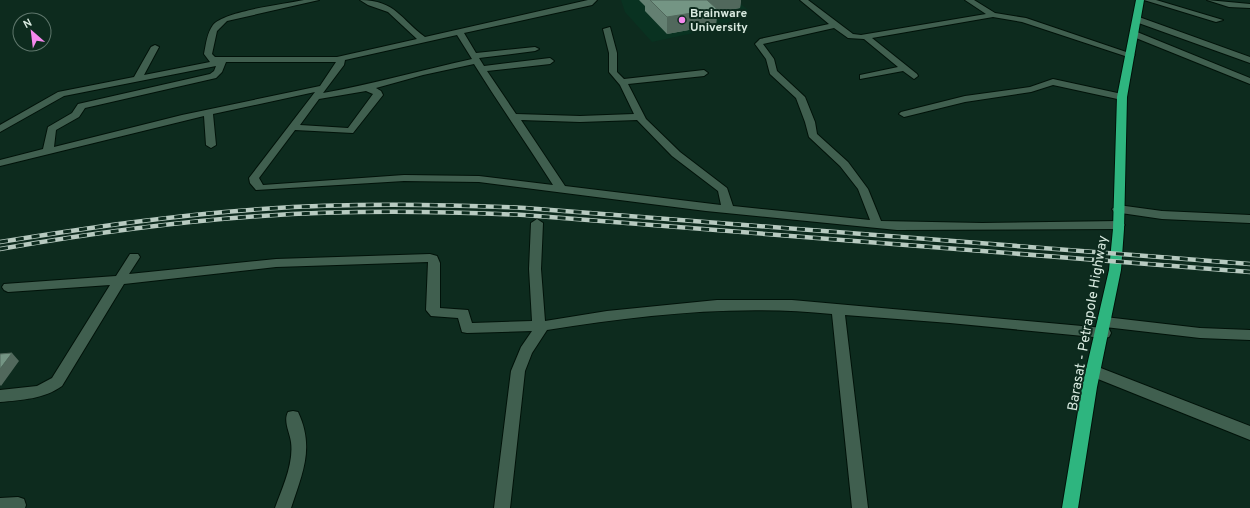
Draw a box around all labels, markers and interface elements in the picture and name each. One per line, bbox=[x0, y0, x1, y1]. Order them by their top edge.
place label: Brainware University bbox=[690, 6, 748, 36]
north arrow bbox=[12, 12, 52, 52]
marker: Brainware University bbox=[677, 15, 687, 25]
text: N bbox=[21, 16, 35, 32]
street label: Barasat - Petrapole Highway bbox=[1065, 234, 1112, 412]

